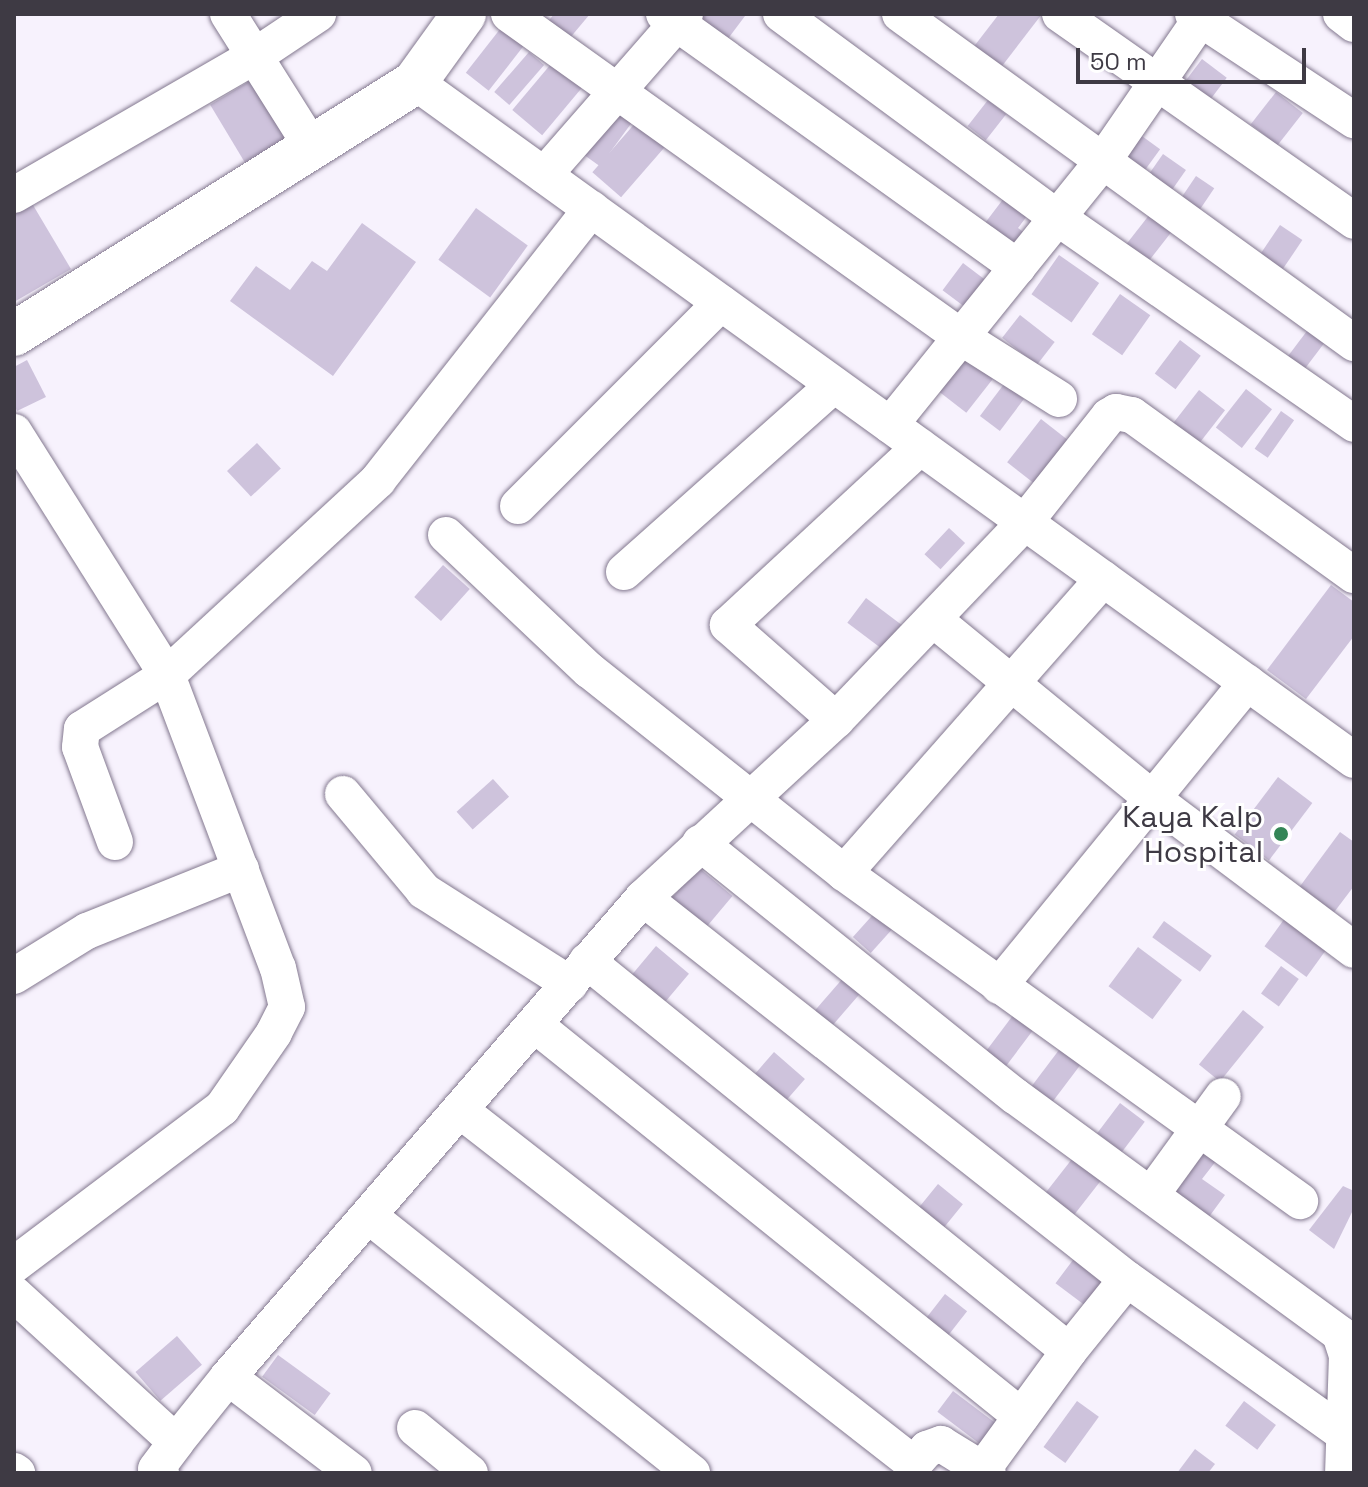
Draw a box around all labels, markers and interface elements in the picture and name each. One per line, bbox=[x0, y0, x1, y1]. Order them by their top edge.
scale bar bbox=[1080, 32, 1310, 82]
text: 50 m bbox=[1090, 46, 1147, 77]
place label: Kaya Kalp Hospital bbox=[1122, 799, 1263, 870]
marker: Kaya Kalp Hospital bbox=[1270, 823, 1292, 845]

